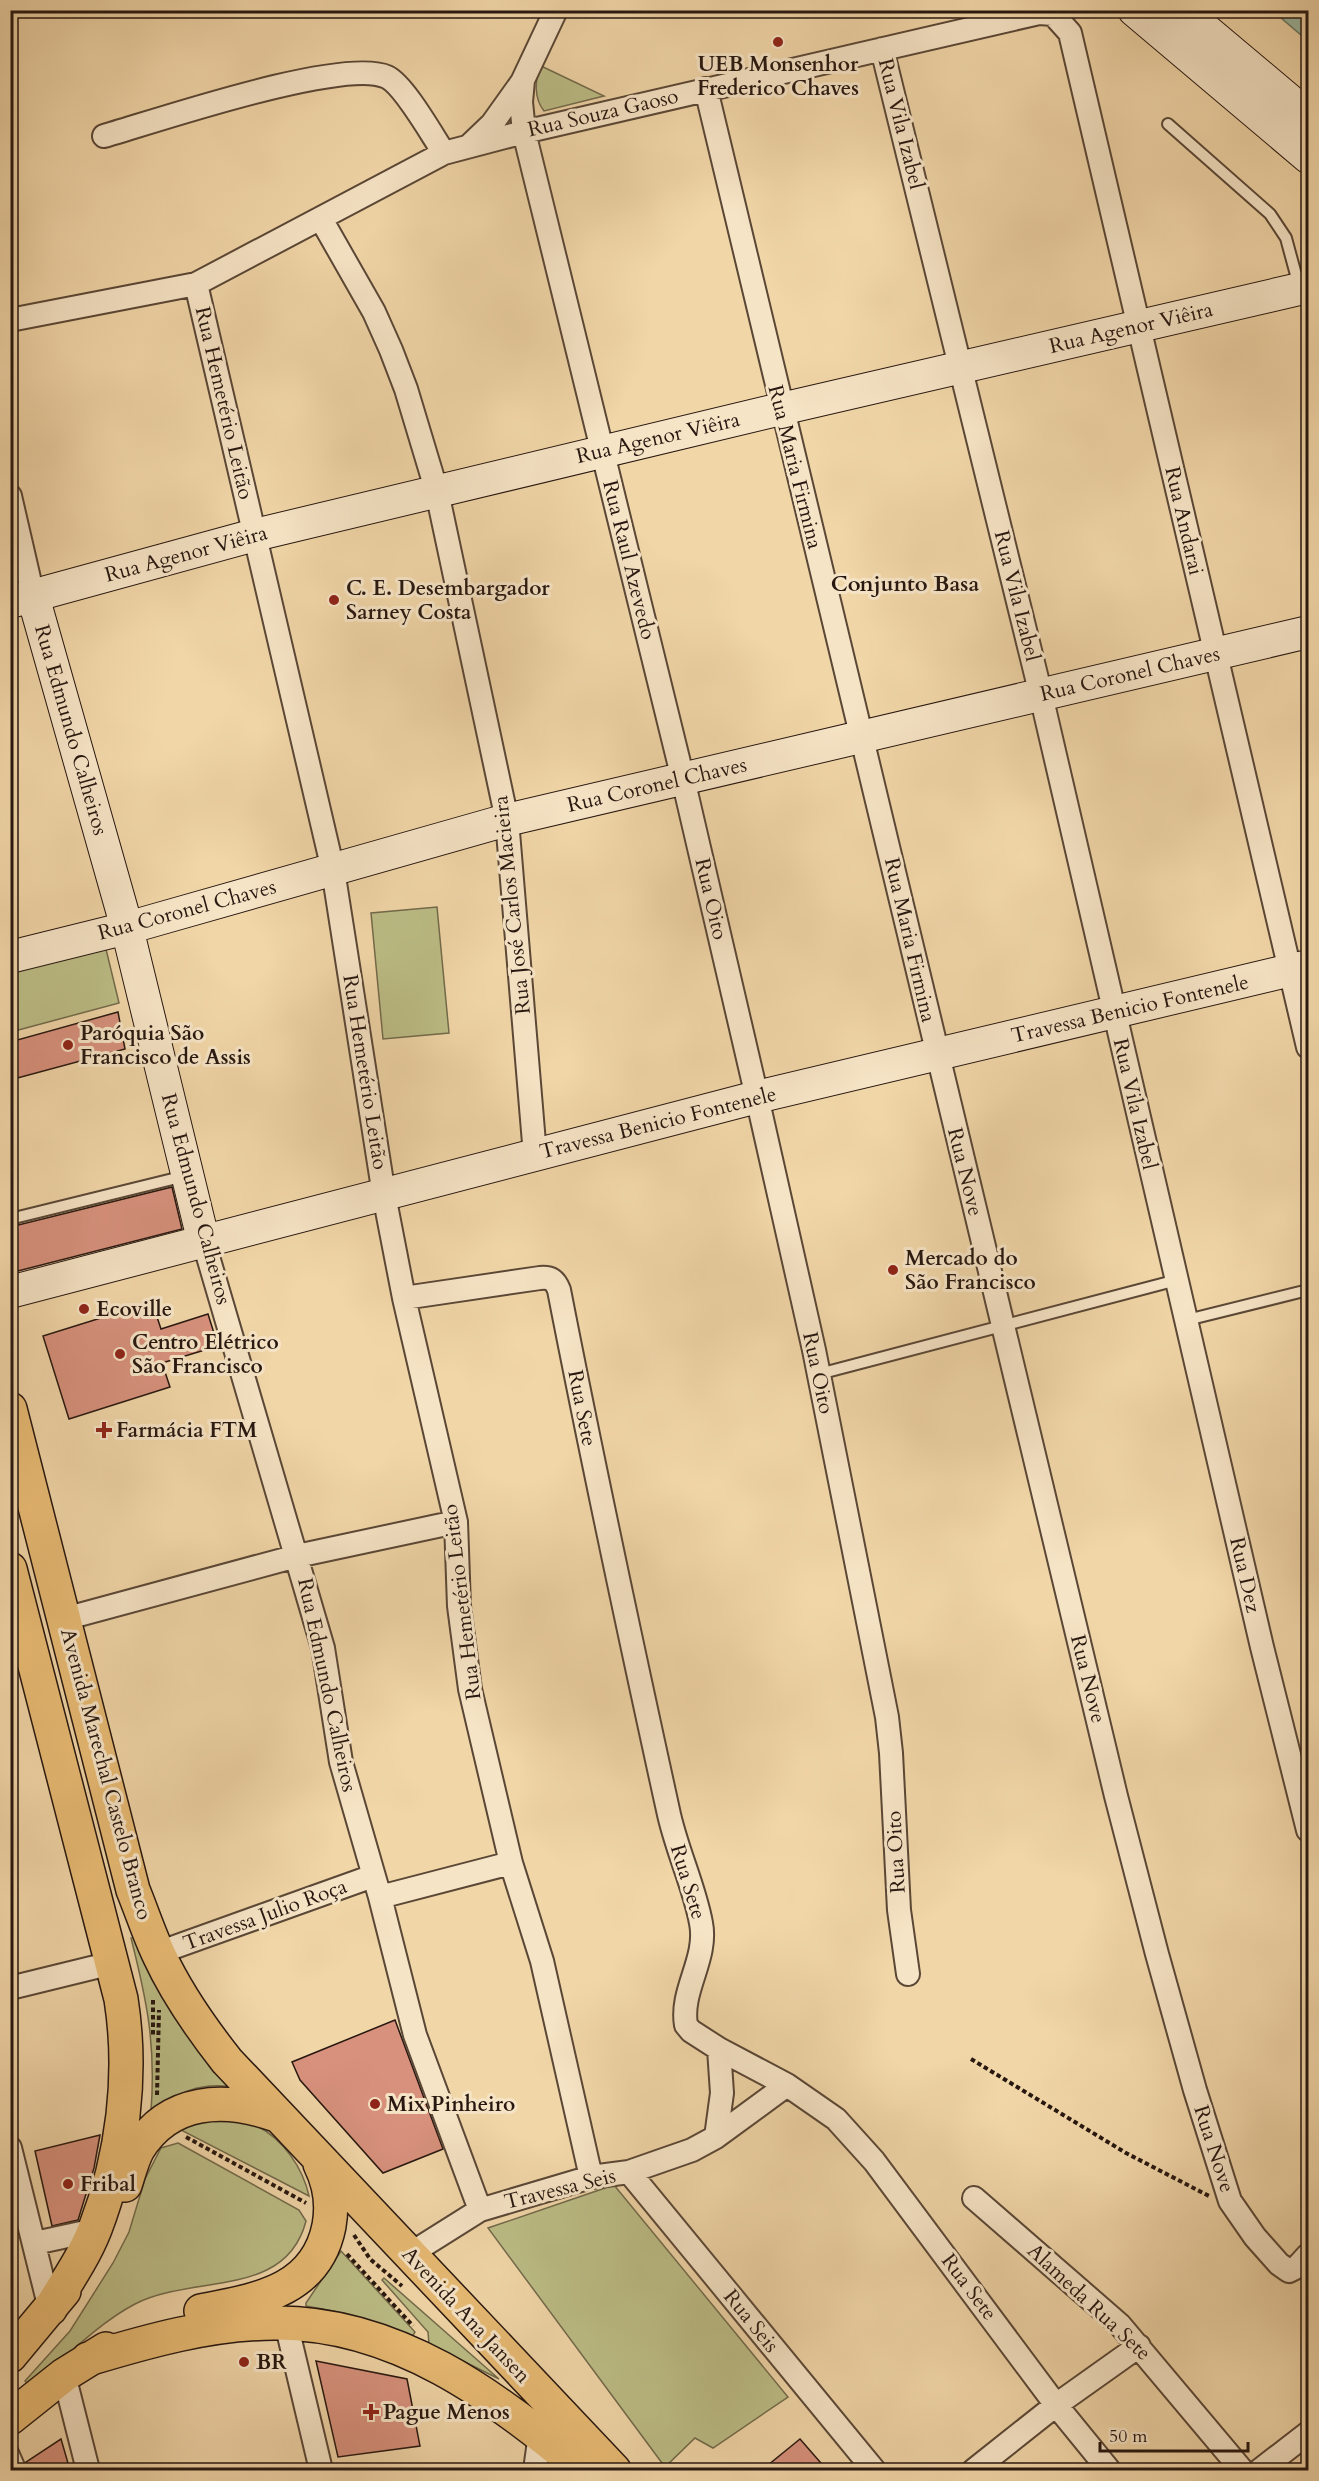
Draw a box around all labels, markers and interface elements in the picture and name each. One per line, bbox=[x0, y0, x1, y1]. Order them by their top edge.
marker: UEB Monsenhor Frederico Chaves bbox=[771, 35, 785, 49]
place label: UEB Monsenhor Frederico Chaves bbox=[697, 50, 859, 103]
street label: Rua Vila Izabel bbox=[871, 55, 931, 193]
street label: Rua Souza Gaoso bbox=[525, 82, 681, 144]
street label: Rua Agenor Viêira bbox=[1046, 295, 1216, 361]
street label: Rua Hemetério Leitão bbox=[188, 304, 260, 502]
street label: Rua Maria Firmina bbox=[761, 382, 829, 552]
street label: Rua Agenor Viêira bbox=[573, 405, 743, 471]
street label: Rua Andarai bbox=[1157, 464, 1211, 578]
street label: Rua Raul Azevedo bbox=[595, 477, 663, 643]
street label: Rua Agenor Viêira bbox=[102, 518, 270, 590]
street label: Rua Vila Izabel bbox=[987, 527, 1047, 665]
district label: Conjunto Basa bbox=[831, 569, 979, 599]
place label: C. E. Desembargador Sarney Costa bbox=[346, 574, 550, 627]
marker: C. E. Desembargador Sarney Costa bbox=[327, 593, 341, 607]
street label: Rua Edmundo Calheiros bbox=[27, 621, 115, 839]
street label: Rua Coronel Chaves bbox=[1037, 639, 1223, 709]
street label: Rua Coronel Chaves bbox=[564, 750, 750, 820]
street label: Rua José Carlos Macieira bbox=[486, 794, 538, 1016]
street label: Rua Oito bbox=[688, 855, 734, 943]
street label: Rua Maria Firmina bbox=[877, 855, 943, 1025]
street label: Rua Coronel Chaves bbox=[95, 872, 279, 948]
street label: Travessa Benicio Fontenele bbox=[1008, 968, 1252, 1050]
street label: Rua Hemetério Leitão bbox=[335, 972, 395, 1172]
place label: Paróquia São Francisco de Assis bbox=[80, 1019, 251, 1072]
street label: Rua Vila Izabel bbox=[1106, 1035, 1164, 1173]
marker: Paróquia São Francisco de Assis bbox=[61, 1038, 75, 1052]
street label: Travessa Benicio Fontenele bbox=[537, 1080, 779, 1166]
street label: Rua Edmundo Calheiros bbox=[154, 1090, 238, 1308]
street label: Rua Nove bbox=[940, 1125, 990, 1219]
place label: Mercado do São Francisco bbox=[905, 1244, 1036, 1297]
marker: Mercado do São Francisco bbox=[886, 1263, 900, 1277]
place label: Ecoville bbox=[96, 1295, 172, 1324]
marker: Ecoville bbox=[77, 1302, 91, 1316]
place label: Centro Elétrico São Francisco bbox=[132, 1328, 279, 1381]
street label: Rua Oito bbox=[795, 1329, 841, 1417]
marker: Centro Elétrico São Francisco bbox=[113, 1347, 127, 1361]
street label: Rua Sete bbox=[560, 1367, 604, 1449]
place label: Farmácia FTM bbox=[116, 1416, 257, 1445]
marker: Farmácia FTM bbox=[97, 1423, 111, 1437]
street label: Rua Hemetério Leitão bbox=[436, 1502, 488, 1702]
street label: Rua Dez bbox=[1222, 1534, 1268, 1616]
street label: Rua Edmundo Calheiros bbox=[290, 1575, 364, 1795]
street label: Avenida Marechal Castelo Branco bbox=[53, 1625, 159, 1923]
street label: Rua Nove bbox=[1063, 1632, 1113, 1726]
street label: Rua Oito bbox=[879, 1810, 913, 1894]
street label: Rua Sete bbox=[663, 1841, 713, 1923]
street label: Travessa Julio Roça bbox=[179, 1872, 351, 1958]
place label: Mix Pinheiro bbox=[387, 2090, 515, 2119]
marker: Mix Pinheiro bbox=[368, 2097, 382, 2111]
street label: Rua Nove bbox=[1186, 2102, 1242, 2196]
street label: Travessa Seis bbox=[501, 2161, 619, 2217]
place label: Fribal bbox=[80, 2170, 136, 2199]
marker: Fribal bbox=[61, 2177, 75, 2191]
street label: Alameda Rua Sete bbox=[1021, 2237, 1157, 2367]
street label: Avenida Ana Jansen bbox=[395, 2240, 537, 2390]
street label: Rua Sete bbox=[934, 2248, 1004, 2326]
street label: Rua Seis bbox=[717, 2283, 785, 2359]
place label: BR bbox=[256, 2348, 287, 2377]
marker: BR bbox=[237, 2355, 251, 2369]
place label: Pague Menos bbox=[383, 2398, 510, 2427]
marker: Pague Menos bbox=[364, 2405, 378, 2419]
scale bar bbox=[1100, 2415, 1248, 2453]
text: 50 m bbox=[1109, 2424, 1148, 2449]

